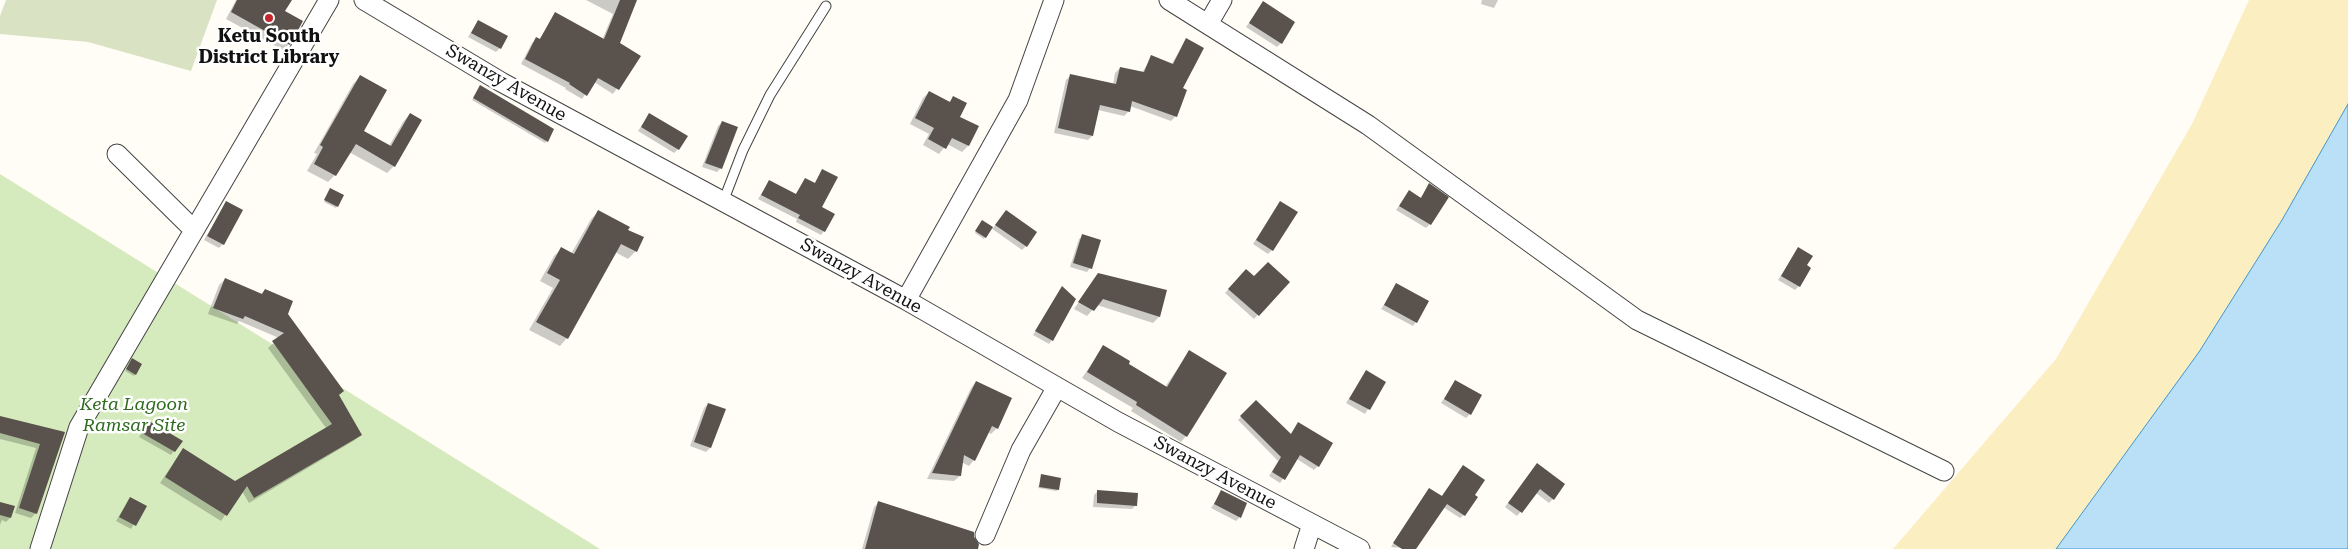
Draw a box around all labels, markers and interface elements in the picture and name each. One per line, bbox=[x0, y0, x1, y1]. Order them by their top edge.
marker: Ketu South District Library bbox=[263, 12, 275, 24]
place label: Ketu South District Library bbox=[199, 26, 339, 68]
street label: Swanzy Avenue bbox=[442, 40, 570, 126]
street label: Swanzy Avenue bbox=[796, 234, 926, 318]
park label: Keta Lagoon Ramsar Site bbox=[80, 394, 188, 436]
street label: Swanzy Avenue bbox=[1150, 432, 1280, 514]

